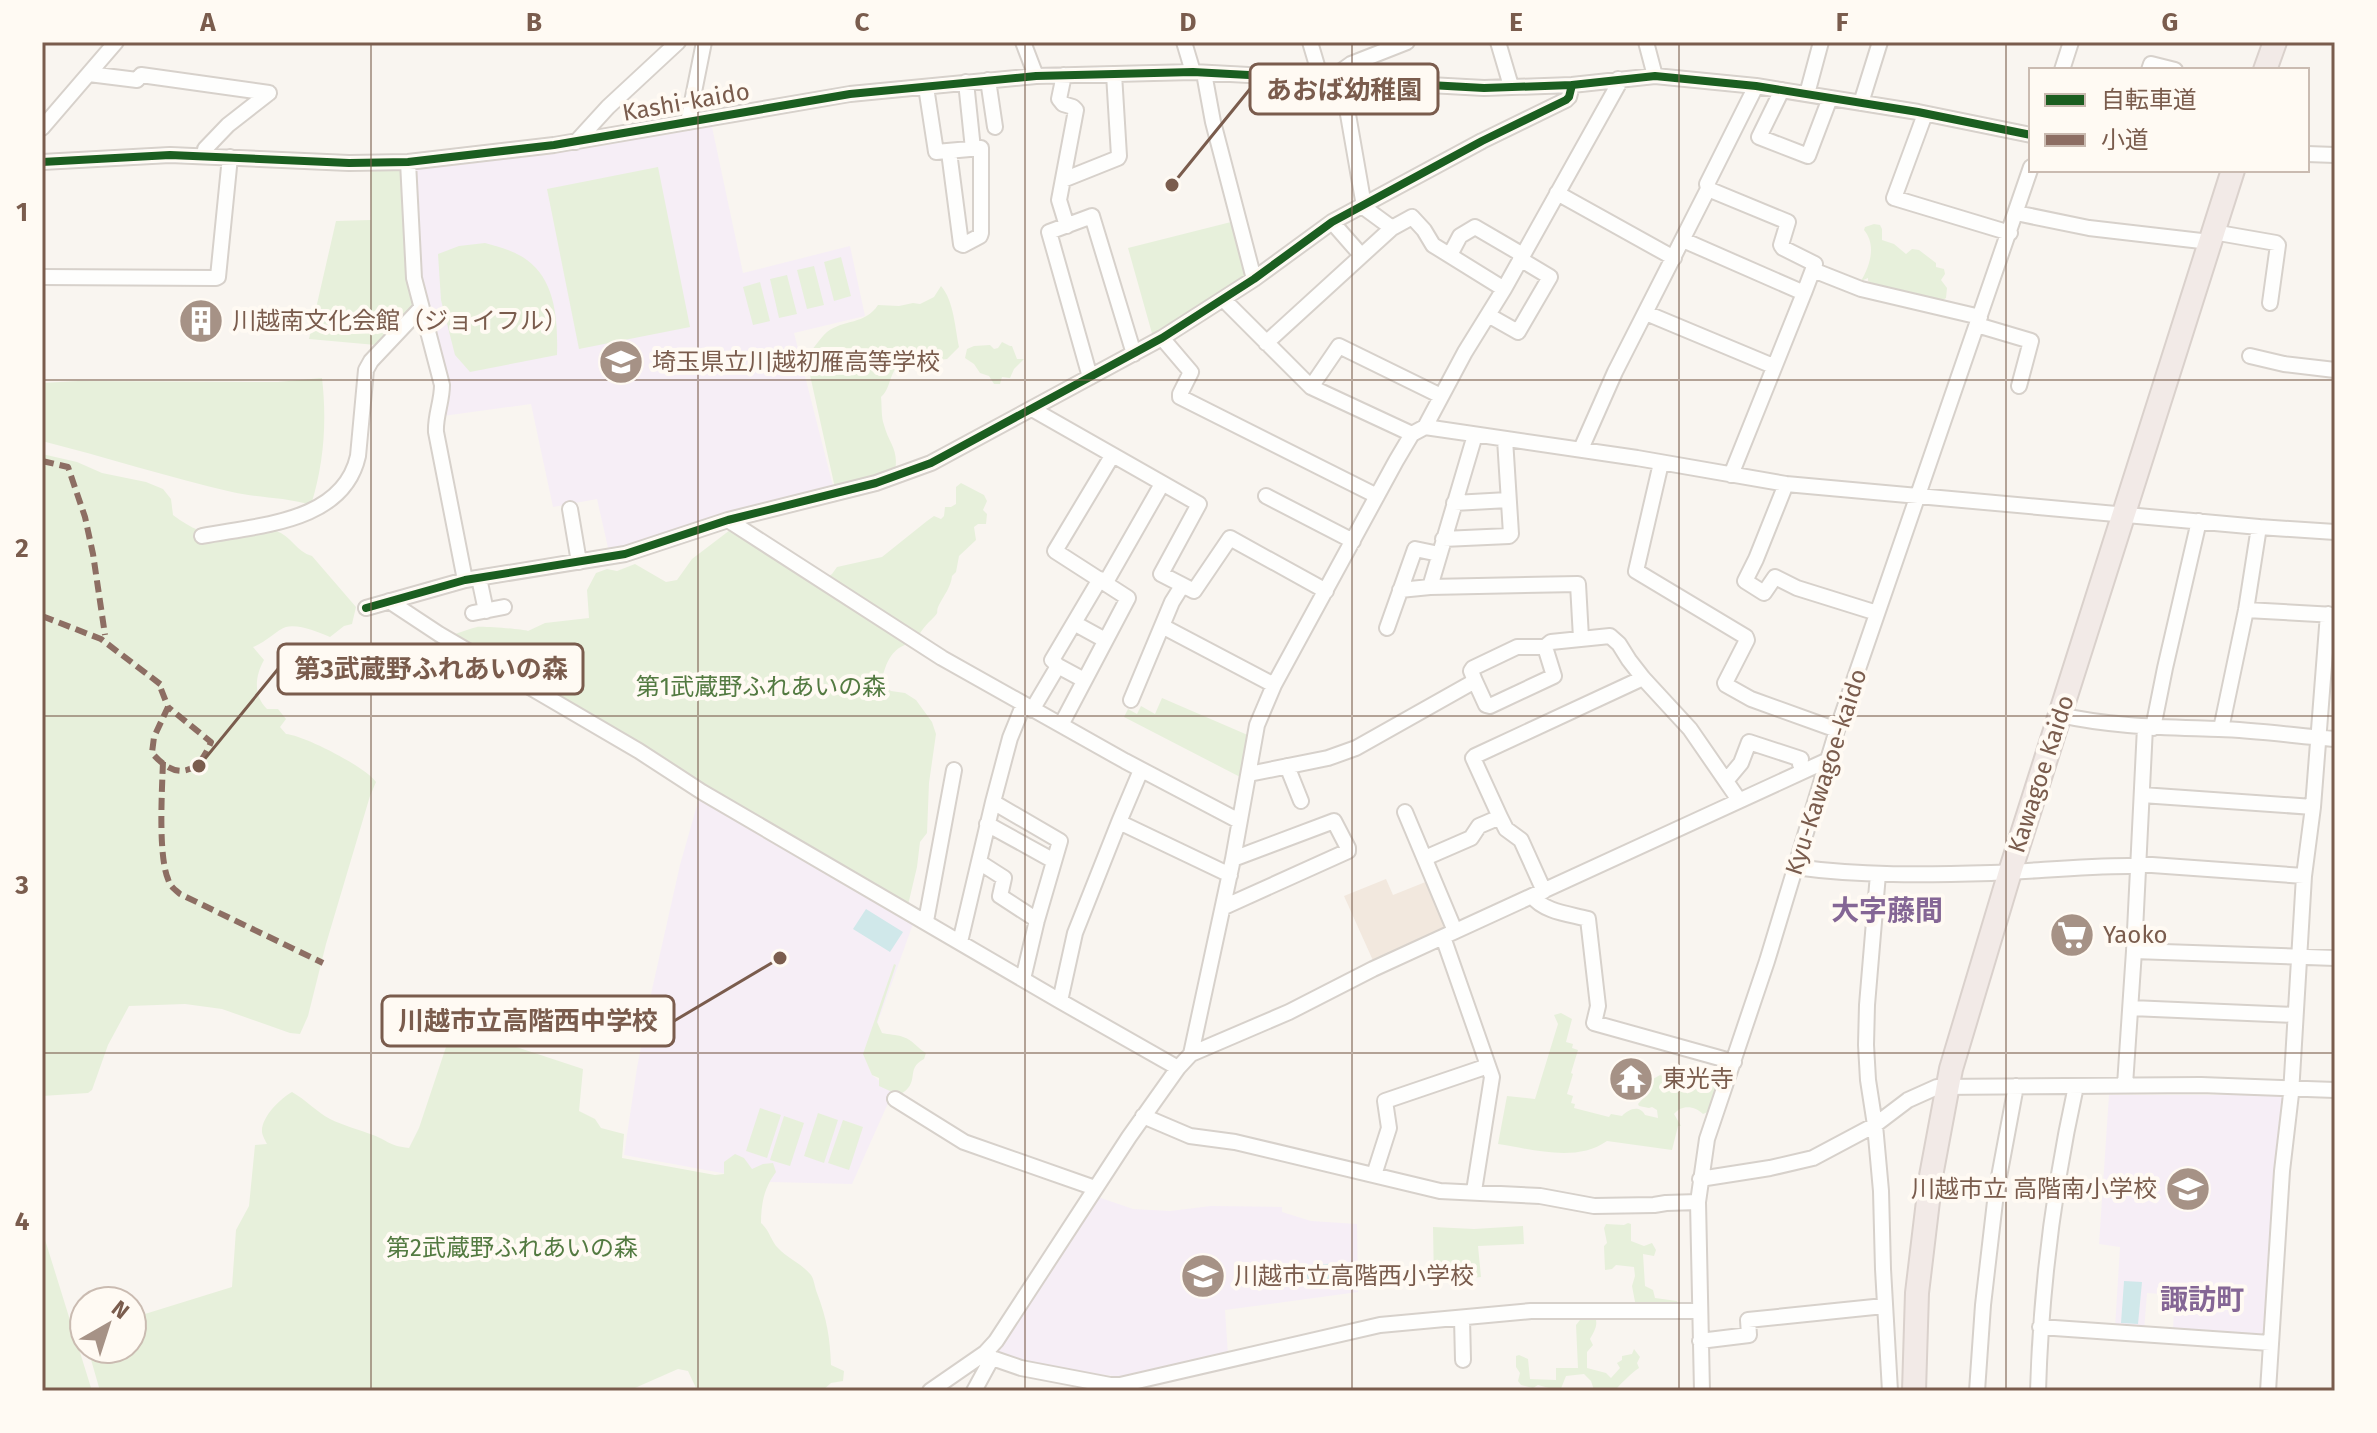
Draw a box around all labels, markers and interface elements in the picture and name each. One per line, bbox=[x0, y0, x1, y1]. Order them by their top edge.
text: A bbox=[199, 7, 216, 38]
text: B bbox=[526, 7, 542, 38]
text: C bbox=[855, 7, 870, 38]
text: D bbox=[1180, 7, 1197, 38]
text: E bbox=[1509, 7, 1523, 38]
text: F bbox=[1836, 7, 1849, 38]
text: G bbox=[2162, 7, 2178, 38]
callout: あおば幼稚園 bbox=[1250, 64, 1438, 114]
legend bbox=[2029, 68, 2309, 172]
text: あおば幼稚園 bbox=[1266, 75, 1422, 106]
street label: Kashi-kaido bbox=[620, 77, 752, 127]
text: 自転車道 bbox=[2101, 86, 2197, 114]
text: 小道 bbox=[2101, 126, 2149, 154]
text: 1 bbox=[16, 197, 28, 228]
building icon: 川越南文化会館（ジョイフル） bbox=[177, 297, 225, 345]
place label: 川越南文化会館（ジョイフル） bbox=[232, 307, 568, 335]
school or university icon: 埼玉県立川越初雁高等学校 bbox=[597, 338, 645, 386]
place label: 埼玉県立川越初雁高等学校 bbox=[652, 348, 940, 376]
text: 2 bbox=[15, 533, 29, 564]
callout: 第3武蔵野ふれあいの森 bbox=[278, 644, 583, 694]
text: 第3武蔵野ふれあいの森 bbox=[294, 654, 568, 685]
street label: Kyu-Kawagoe-kaido bbox=[1779, 665, 1873, 879]
park label: 第1武蔵野ふれあいの森 bbox=[636, 673, 886, 701]
street label: Kawagoe Kaido bbox=[2002, 692, 2080, 856]
text: 3 bbox=[14, 870, 29, 901]
district label: 大字藤間 bbox=[1831, 894, 1943, 927]
supermarket icon: Yaoko bbox=[2048, 911, 2096, 959]
place label: Yaoko bbox=[2103, 921, 2167, 949]
callout: 川越市立高階西中学校 bbox=[382, 996, 674, 1046]
text: 川越市立高階西中学校 bbox=[398, 1006, 658, 1037]
temple icon: 東光寺 bbox=[1607, 1055, 1655, 1103]
place label: 東光寺 bbox=[1662, 1065, 1734, 1093]
school or university icon: 川越市立 高階南小学校 bbox=[2164, 1165, 2212, 1213]
place label: 川越市立 高階南小学校 bbox=[1911, 1175, 2157, 1203]
text: 4 bbox=[15, 1206, 30, 1237]
park label: 第2武蔵野ふれあいの森 bbox=[386, 1234, 638, 1262]
school or university icon: 川越市立高階西小学校 bbox=[1179, 1252, 1227, 1300]
place label: 川越市立高階西小学校 bbox=[1234, 1262, 1474, 1290]
district label: 諏訪町 bbox=[2160, 1283, 2244, 1316]
north arrow bbox=[68, 1285, 148, 1365]
text: N bbox=[106, 1295, 134, 1325]

